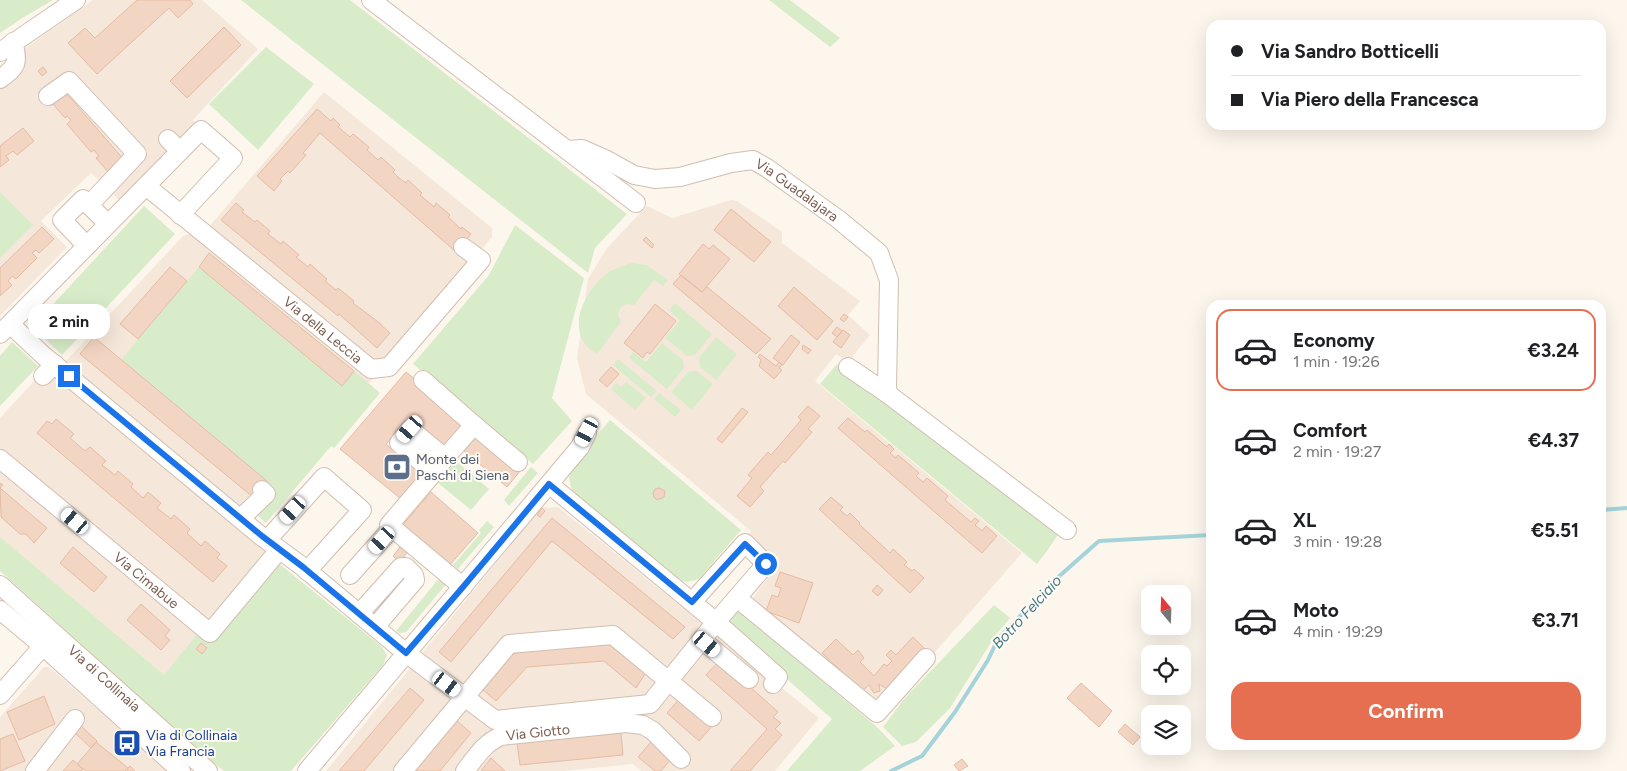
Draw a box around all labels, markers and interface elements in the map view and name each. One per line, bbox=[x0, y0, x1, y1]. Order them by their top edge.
text: Via Sandro Botticelli bbox=[1261, 40, 1439, 63]
text: Via Piero della Francesca bbox=[1261, 88, 1479, 111]
street label: Via Guadalajara bbox=[753, 155, 842, 225]
street label: Via della Leccia bbox=[280, 293, 366, 367]
callout: 2 min bbox=[28, 304, 110, 338]
text: 2 min bbox=[49, 312, 89, 331]
icon: car bbox=[1233, 328, 1278, 373]
text: Economy bbox=[1293, 329, 1375, 352]
text: €3.24 bbox=[1527, 339, 1579, 362]
text: 1 min · 19:26 bbox=[1293, 352, 1380, 371]
route end bbox=[58, 365, 80, 387]
car bbox=[394, 413, 425, 445]
car bbox=[573, 415, 600, 449]
icon: car bbox=[1233, 418, 1278, 463]
text: Comfort bbox=[1293, 419, 1368, 442]
text: €4.37 bbox=[1528, 429, 1579, 452]
text: 2 min · 19:27 bbox=[1293, 442, 1381, 461]
place label: Monte dei Paschi di Siena bbox=[416, 451, 509, 484]
bank icon: Monte dei Paschi di Siena bbox=[382, 452, 412, 482]
car bbox=[277, 494, 308, 526]
car bbox=[58, 506, 91, 536]
icon: car bbox=[1233, 508, 1278, 553]
text: XL bbox=[1293, 509, 1316, 532]
text: €5.51 bbox=[1531, 519, 1579, 542]
car bbox=[366, 524, 397, 556]
text: 3 min · 19:28 bbox=[1293, 532, 1382, 551]
street label: Via Cimabue bbox=[110, 548, 183, 612]
route start bbox=[755, 553, 777, 575]
water label: Botro Felciaio bbox=[989, 571, 1066, 652]
north arrow bbox=[1141, 585, 1191, 635]
map controls bbox=[1141, 585, 1191, 755]
icon: car bbox=[1233, 598, 1278, 643]
text: Moto bbox=[1293, 599, 1339, 622]
text: €3.71 bbox=[1532, 609, 1579, 632]
text: 4 min · 19:29 bbox=[1293, 622, 1383, 641]
car bbox=[690, 629, 723, 659]
street label: Via di Collinaia bbox=[65, 641, 144, 715]
button: locate bbox=[1141, 645, 1191, 695]
car bbox=[430, 669, 463, 699]
button: Confirm bbox=[1231, 682, 1581, 740]
button: layers bbox=[1141, 705, 1191, 755]
street label: Via Giotto bbox=[505, 720, 571, 744]
place label: Via di Collinaia Via Francia bbox=[146, 727, 237, 760]
bus stop icon: Via di Collinaia Via Francia bbox=[112, 728, 142, 758]

